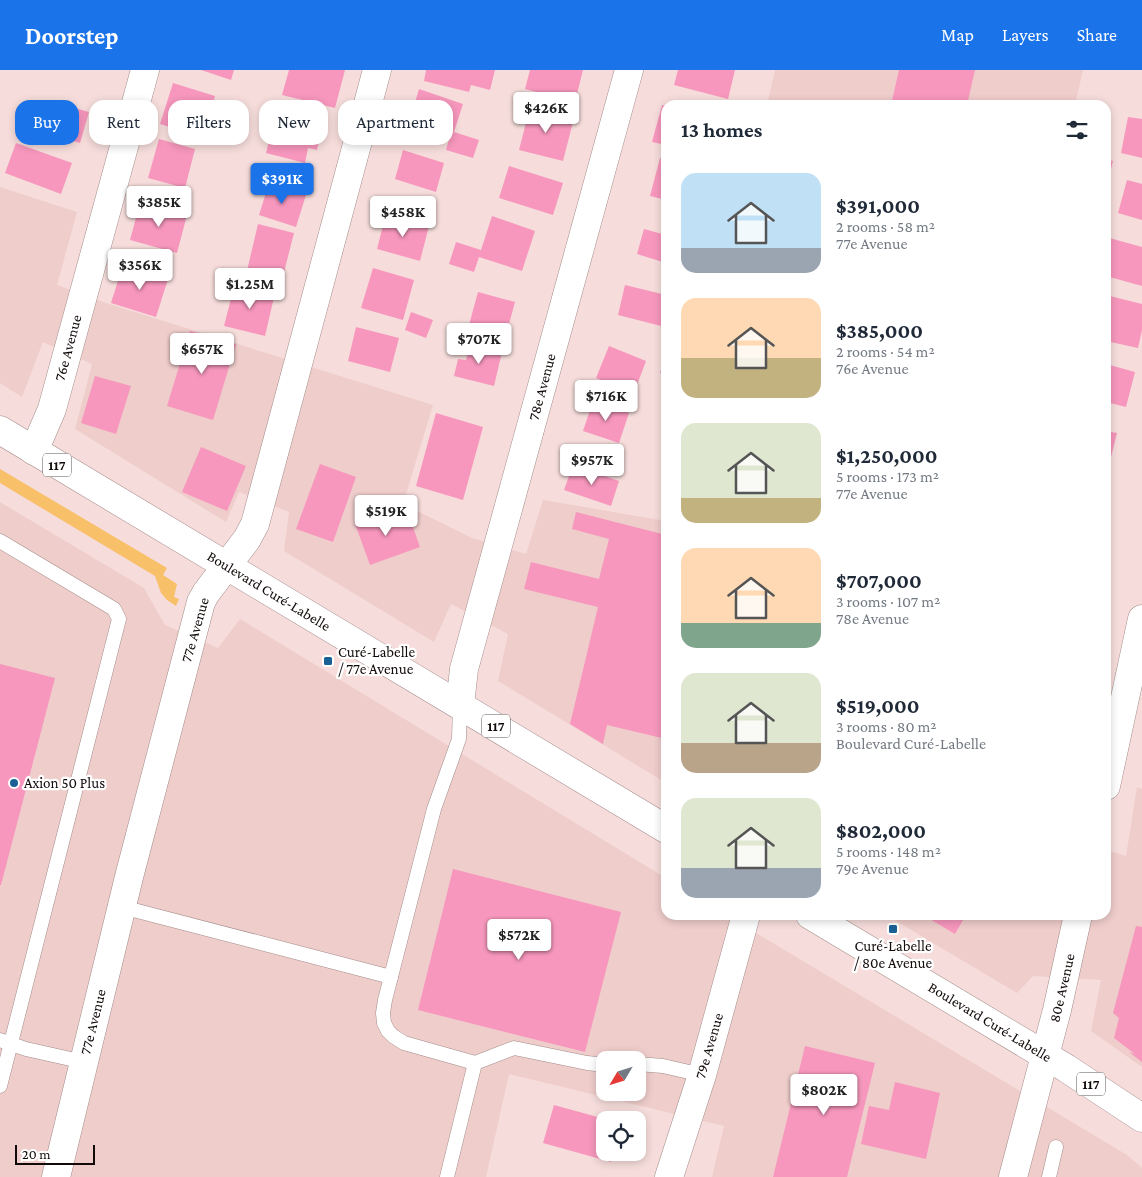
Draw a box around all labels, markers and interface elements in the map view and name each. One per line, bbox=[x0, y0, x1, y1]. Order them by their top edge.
text: Doorstep bbox=[25, 22, 118, 49]
text: Map bbox=[941, 25, 974, 45]
text: Layers bbox=[1002, 25, 1049, 45]
text: Share bbox=[1077, 25, 1117, 45]
pin: $426K bbox=[511, 92, 581, 134]
text: $426K bbox=[524, 99, 568, 116]
chip: Buy bbox=[15, 100, 79, 145]
chip: Rent bbox=[89, 100, 158, 145]
chip: Filters bbox=[168, 100, 249, 145]
chip: New bbox=[259, 100, 328, 145]
chip: Apartment bbox=[338, 100, 453, 145]
icon: filters bbox=[1063, 116, 1091, 144]
text: 13 homes bbox=[681, 118, 762, 142]
pin: $391K bbox=[247, 162, 317, 205]
text: $391K bbox=[262, 170, 302, 187]
pin: $385K bbox=[124, 186, 194, 228]
text: $385K bbox=[137, 193, 181, 210]
icon: home bbox=[721, 193, 781, 253]
text: $391,000 bbox=[836, 194, 920, 218]
pin: $458K bbox=[368, 196, 438, 238]
text: $458K bbox=[381, 203, 425, 220]
text: 2 rooms · 58 m² bbox=[836, 218, 935, 235]
text: 77e Avenue bbox=[836, 235, 908, 252]
pin: $356K bbox=[105, 248, 175, 291]
text: $356K bbox=[119, 256, 161, 273]
pin: $1.25M bbox=[209, 268, 291, 310]
text: $1.25M bbox=[226, 275, 274, 292]
street label: 76e Avenue bbox=[51, 313, 85, 383]
icon: home bbox=[721, 318, 781, 378]
text: $385,000 bbox=[836, 319, 923, 343]
pin: $707K bbox=[444, 322, 514, 365]
text: $707K bbox=[458, 330, 500, 347]
pin: $657K bbox=[167, 332, 237, 375]
text: $657K bbox=[181, 340, 223, 357]
text: 2 rooms · 54 m² bbox=[836, 343, 935, 360]
street label: 78e Avenue bbox=[525, 351, 559, 422]
text: 76e Avenue bbox=[836, 360, 909, 377]
pin: $716K bbox=[571, 380, 641, 422]
text: $716K bbox=[586, 387, 626, 404]
icon: home bbox=[721, 443, 781, 503]
pin: $957K bbox=[557, 444, 627, 486]
text: $1,250,000 bbox=[836, 444, 937, 468]
text: $957K bbox=[571, 451, 613, 468]
road number: 117 bbox=[43, 454, 71, 476]
text: 5 rooms · 173 m² bbox=[836, 468, 939, 485]
text: 77e Avenue bbox=[836, 485, 908, 502]
pin: $519K bbox=[351, 494, 421, 537]
text: $519K bbox=[366, 502, 406, 519]
street label: Boulevard Curé-Labelle bbox=[205, 548, 334, 634]
icon: home bbox=[721, 568, 781, 628]
text: $707,000 bbox=[836, 569, 922, 593]
text: 3 rooms · 107 m² bbox=[836, 593, 940, 610]
street label: 77e Avenue bbox=[178, 595, 212, 664]
text: 78e Avenue bbox=[836, 610, 909, 627]
place label: Curé-Labelle / 77e Avenue bbox=[338, 644, 416, 677]
marker: Curé-Labelle / 77e Avenue bbox=[322, 655, 334, 667]
icon: home bbox=[721, 693, 781, 753]
text: $519,000 bbox=[836, 694, 920, 718]
road number: 117 bbox=[482, 714, 510, 738]
text: 3 rooms · 80 m² bbox=[836, 718, 937, 735]
text: Boulevard Curé-Labelle bbox=[836, 735, 986, 752]
place label: Axion 50 Plus bbox=[24, 775, 105, 791]
marker: Axion 50 Plus bbox=[8, 777, 20, 789]
icon: home bbox=[721, 818, 781, 878]
text: $802,000 bbox=[836, 819, 926, 843]
text: 5 rooms · 148 m² bbox=[836, 843, 941, 860]
text: 79e Avenue bbox=[836, 860, 909, 877]
pin: $572K bbox=[484, 918, 554, 961]
marker: Curé-Labelle / 80e Avenue bbox=[887, 923, 899, 935]
text: $572K bbox=[498, 926, 540, 943]
place label: Curé-Labelle / 80e Avenue bbox=[854, 938, 933, 971]
street label: 80e Avenue bbox=[1046, 952, 1078, 1024]
street label: Boulevard Curé-Labelle bbox=[926, 979, 1055, 1065]
street label: 77e Avenue bbox=[77, 987, 109, 1056]
street label: 79e Avenue bbox=[692, 1011, 726, 1081]
north arrow bbox=[596, 1051, 646, 1101]
map controls bbox=[596, 1051, 646, 1161]
road number: 117 bbox=[1077, 1072, 1105, 1096]
pin: $802K bbox=[789, 1074, 859, 1116]
text: $802K bbox=[801, 1081, 847, 1098]
button: locate bbox=[596, 1111, 646, 1161]
scale bar bbox=[15, 1142, 95, 1165]
text: 20 m bbox=[22, 1146, 50, 1162]

